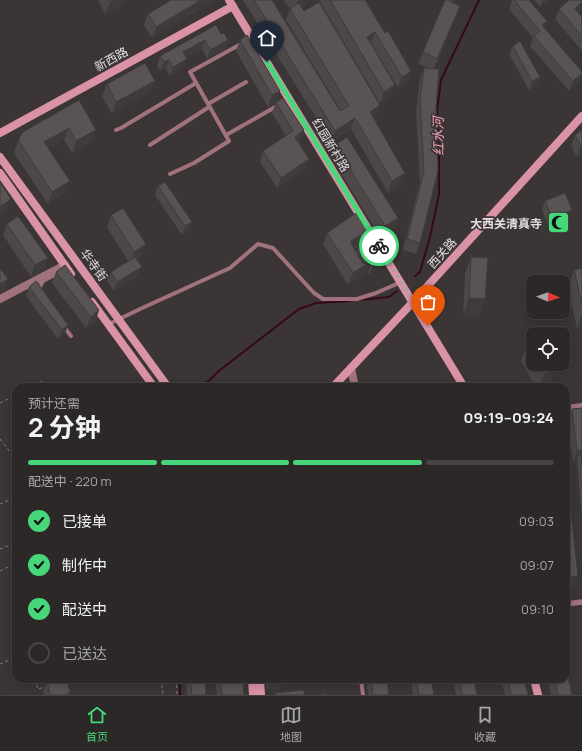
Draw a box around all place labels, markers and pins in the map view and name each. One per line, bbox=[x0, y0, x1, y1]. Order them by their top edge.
pin bbox=[250, 21, 284, 62]
mosque icon: 大西关清真寺 bbox=[545, 210, 571, 236]
place label: 大西关清真寺 bbox=[470, 215, 542, 232]
pin bbox=[411, 285, 445, 326]

